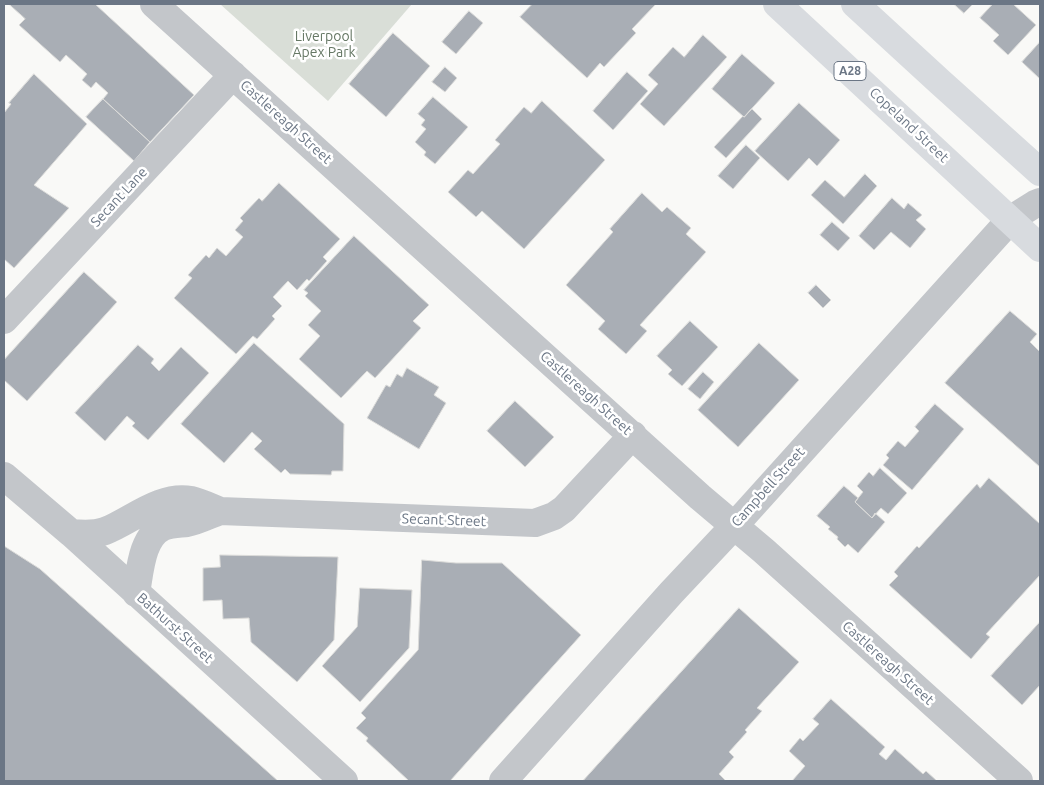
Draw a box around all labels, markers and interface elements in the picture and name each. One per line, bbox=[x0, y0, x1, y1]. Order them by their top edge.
park label: Liverpool Apex Park bbox=[292, 28, 356, 60]
road number: A28 bbox=[834, 61, 866, 80]
street label: Castlereagh Street bbox=[237, 77, 335, 167]
street label: Copeland Street bbox=[866, 84, 952, 166]
street label: Secant Lane bbox=[87, 164, 151, 230]
street label: Castlereagh Street bbox=[537, 348, 635, 438]
street label: Campbell Street bbox=[728, 444, 808, 530]
street label: Secant Street bbox=[401, 510, 487, 530]
street label: Bathurst Street bbox=[133, 589, 217, 667]
street label: Castlereagh Street bbox=[839, 618, 937, 708]

